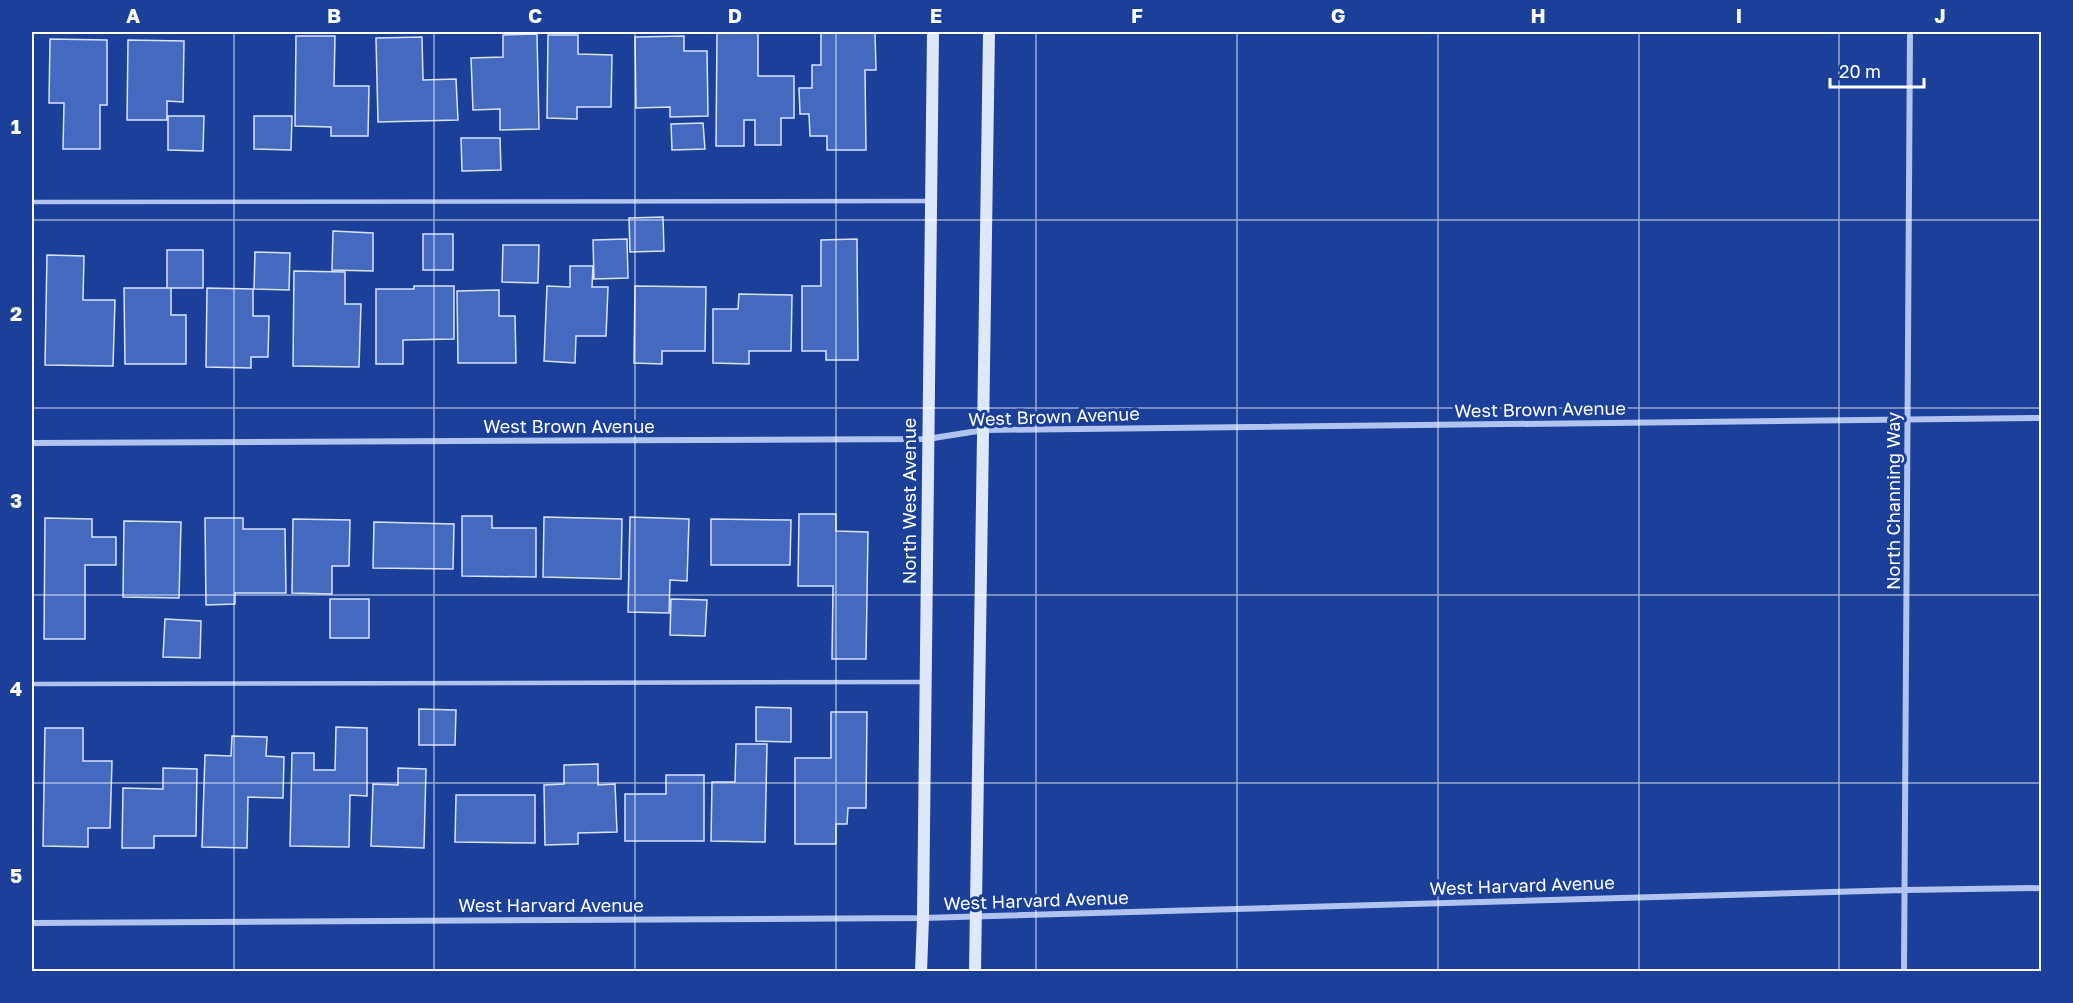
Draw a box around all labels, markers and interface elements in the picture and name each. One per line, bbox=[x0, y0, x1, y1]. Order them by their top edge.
text: A bbox=[126, 3, 140, 27]
text: B bbox=[327, 3, 341, 27]
text: C bbox=[528, 3, 542, 27]
text: D bbox=[728, 3, 742, 27]
text: E bbox=[930, 3, 942, 27]
text: F bbox=[1131, 3, 1143, 27]
text: G bbox=[1331, 3, 1345, 27]
text: H bbox=[1530, 3, 1546, 27]
text: I bbox=[1736, 3, 1742, 27]
text: J bbox=[1934, 3, 1946, 27]
scale bar bbox=[1830, 51, 1924, 89]
text: 20 m bbox=[1839, 60, 1881, 82]
text: 1 bbox=[11, 114, 21, 138]
text: 2 bbox=[10, 301, 22, 325]
street label: West Brown Avenue bbox=[1454, 397, 1626, 421]
street label: West Brown Avenue bbox=[968, 402, 1140, 430]
street label: North Channing Way bbox=[1882, 412, 1904, 590]
street label: West Brown Avenue bbox=[483, 415, 655, 437]
street label: North West Avenue bbox=[898, 418, 920, 584]
text: 3 bbox=[10, 488, 22, 512]
text: 4 bbox=[10, 676, 22, 700]
text: 5 bbox=[10, 863, 22, 887]
street label: West Harvard Avenue bbox=[1429, 871, 1615, 899]
street label: West Harvard Avenue bbox=[943, 886, 1129, 914]
street label: West Harvard Avenue bbox=[458, 894, 644, 916]

